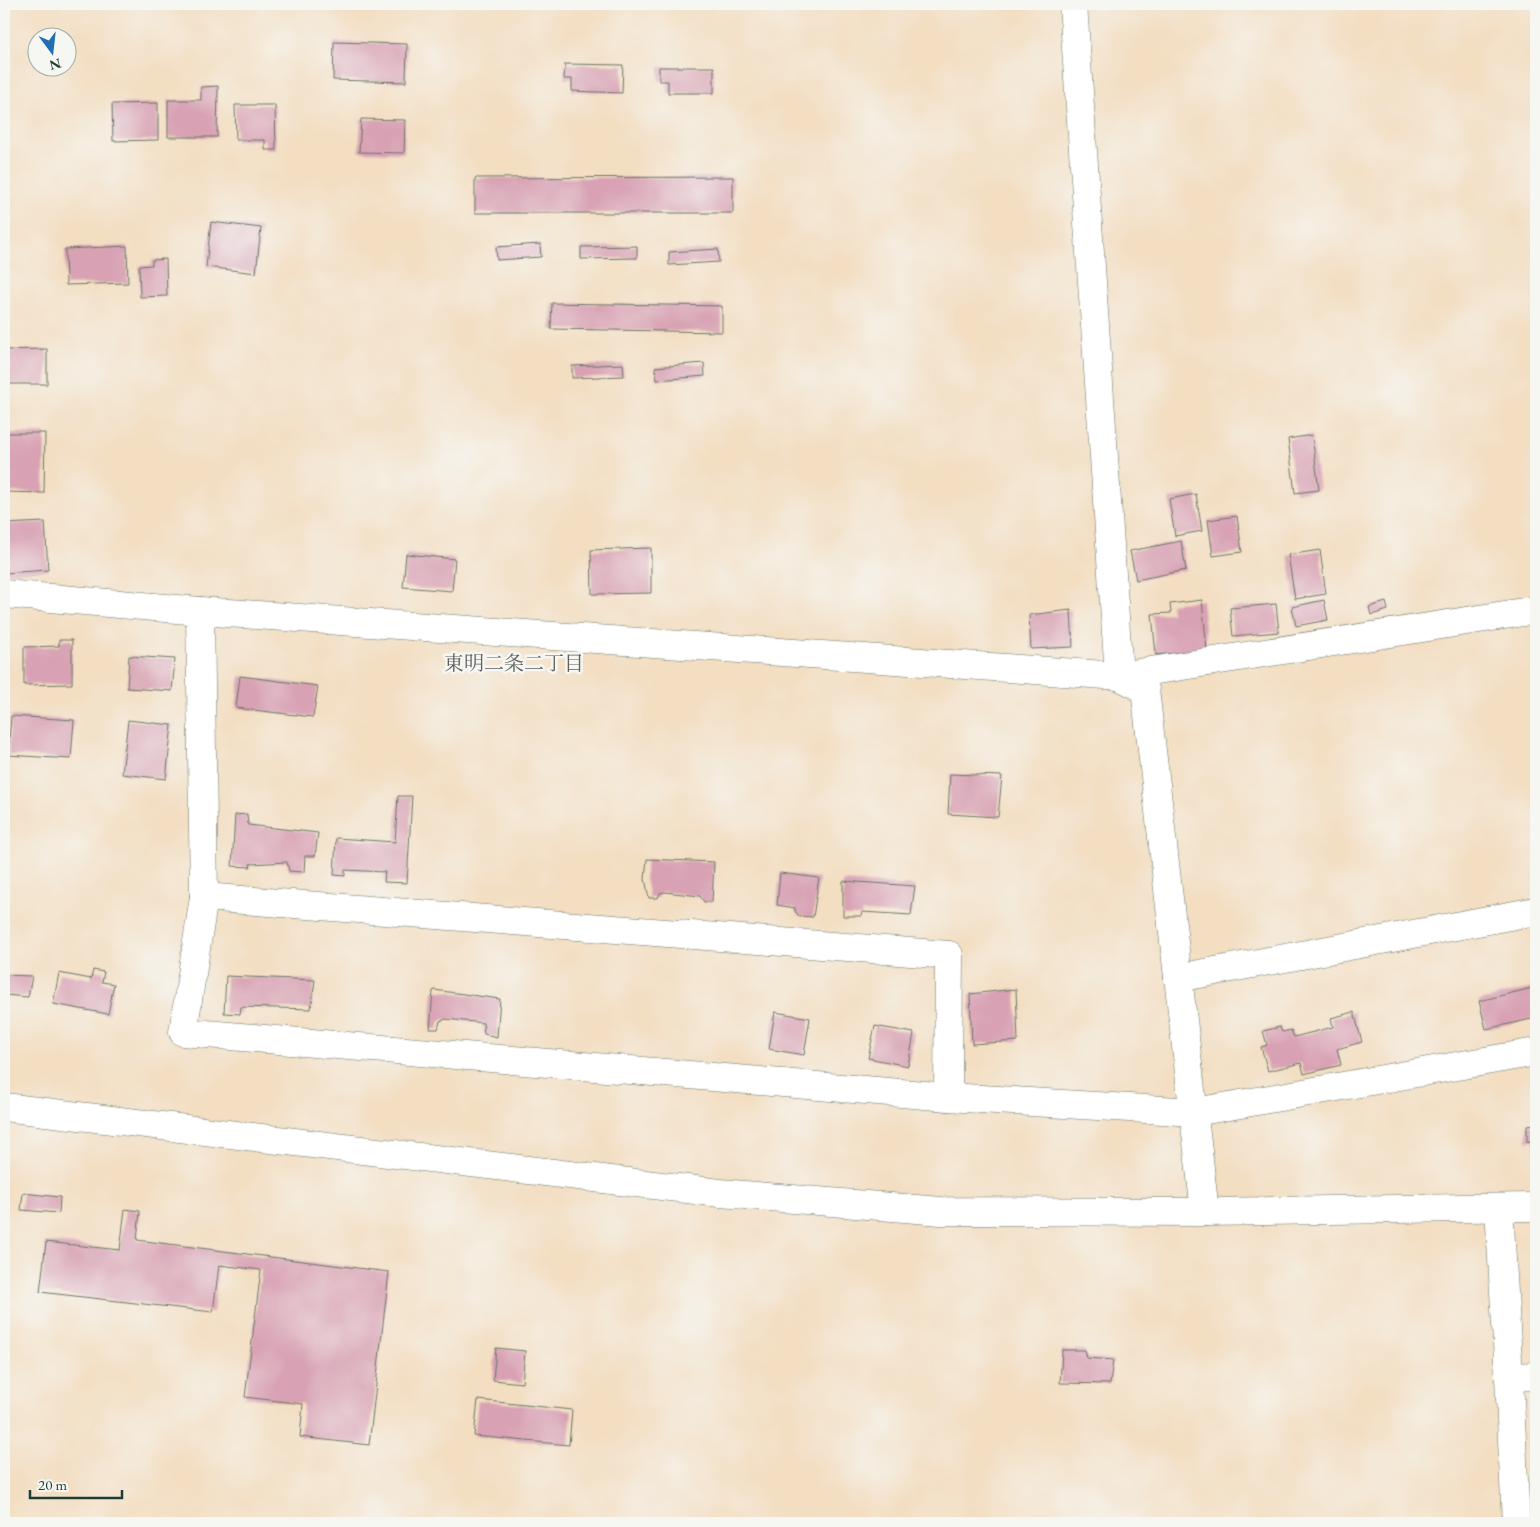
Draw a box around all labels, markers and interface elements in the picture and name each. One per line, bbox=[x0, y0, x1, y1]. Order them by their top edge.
north arrow bbox=[28, 28, 78, 78]
text: N bbox=[47, 54, 63, 75]
district label: 東明二条二丁目 bbox=[444, 650, 584, 676]
scale bar bbox=[30, 1467, 122, 1499]
text: 20 m bbox=[38, 1475, 67, 1494]

